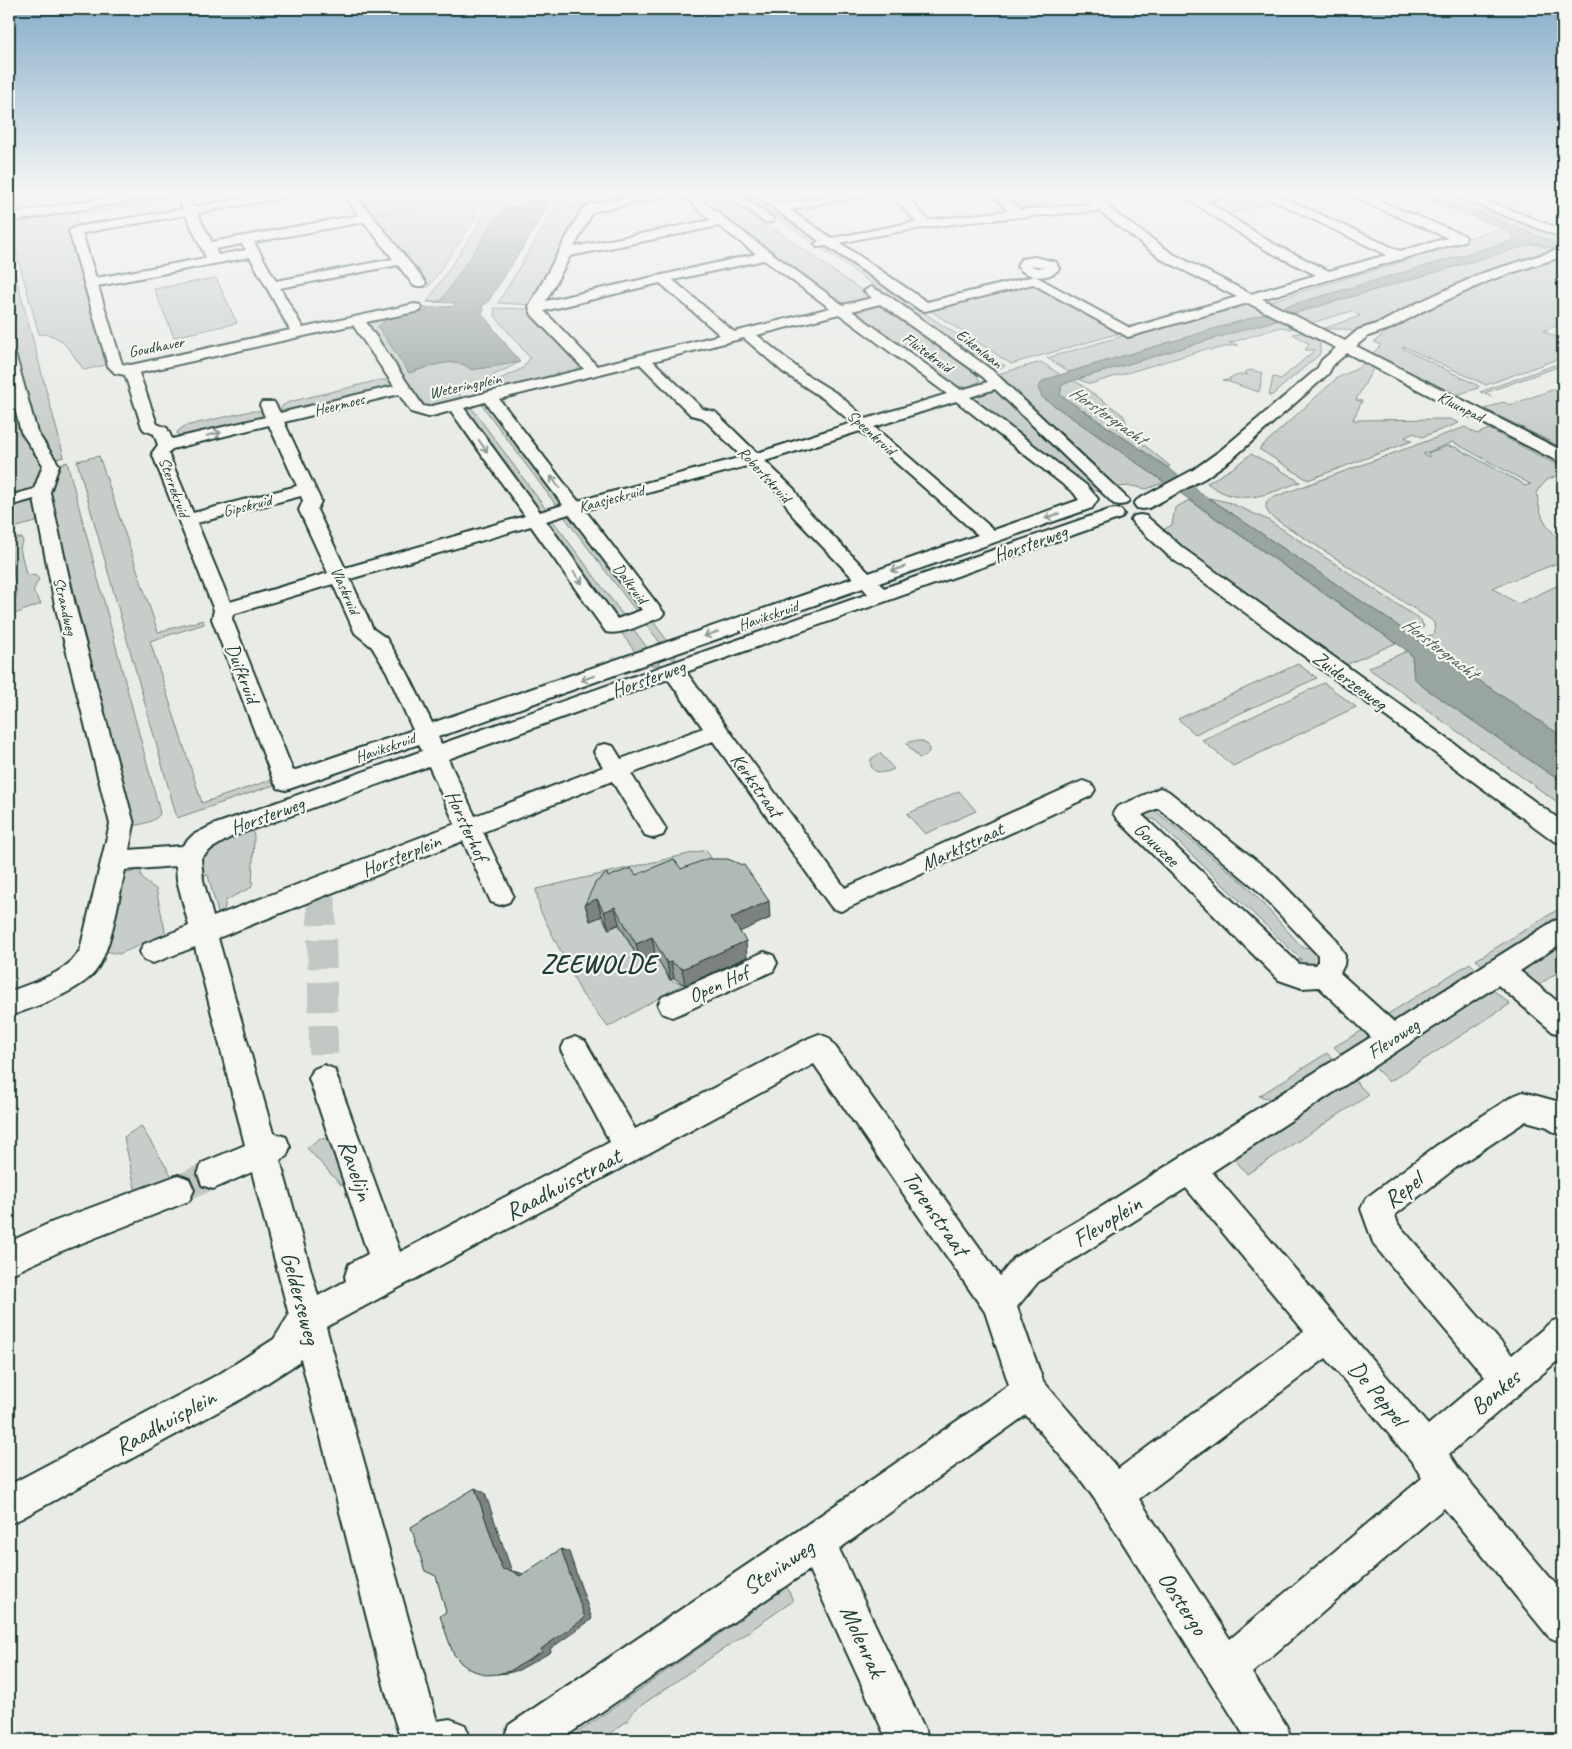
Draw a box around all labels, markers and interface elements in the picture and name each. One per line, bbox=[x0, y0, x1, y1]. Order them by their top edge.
street label: Eikenlaan bbox=[952, 325, 1007, 374]
street label: Fluitekruid bbox=[899, 328, 958, 379]
street label: Goudhaver bbox=[127, 331, 188, 362]
street label: Weteringplein bbox=[427, 368, 504, 403]
water label: Horstergracht bbox=[1066, 381, 1155, 452]
street label: Kluunpad bbox=[1434, 387, 1489, 428]
street label: Heermoes bbox=[312, 389, 368, 421]
street label: Speenkruid bbox=[843, 406, 902, 461]
one-way arrow bbox=[205, 429, 221, 438]
one-way arrow bbox=[478, 439, 488, 453]
street label: Robertskruid bbox=[733, 442, 797, 509]
street label: Sterrekruid bbox=[154, 455, 195, 522]
one-way arrow bbox=[550, 475, 560, 489]
street label: Kaasjeskruid bbox=[576, 480, 649, 517]
street label: Gipskruid bbox=[221, 490, 276, 522]
one-way arrow bbox=[1044, 512, 1060, 521]
street label: Horsterweg bbox=[990, 518, 1072, 568]
street label: Dalkruid bbox=[608, 559, 654, 610]
street label: Vlaskruid bbox=[326, 564, 365, 620]
one-way arrow bbox=[891, 565, 906, 574]
one-way arrow bbox=[573, 571, 583, 585]
street label: Strandweg bbox=[49, 575, 82, 638]
street label: Havikskruid bbox=[736, 596, 803, 636]
water label: Horstergracht bbox=[1398, 613, 1486, 686]
one-way arrow bbox=[704, 630, 720, 639]
street label: Duifkruid bbox=[220, 640, 266, 710]
street label: Zuiderzeeweg bbox=[1308, 645, 1393, 717]
street label: Horsterweg bbox=[608, 653, 690, 703]
one-way arrow bbox=[580, 673, 596, 683]
street label: Havikskruid bbox=[353, 728, 420, 768]
street label: Kerkstraat bbox=[725, 748, 790, 825]
street label: Horsterhof bbox=[439, 786, 496, 869]
street label: Horsterweg bbox=[227, 790, 309, 840]
street label: Marktstraat bbox=[917, 815, 1010, 876]
street label: Gouwzee bbox=[1129, 817, 1186, 873]
street label: Horsterplein bbox=[358, 828, 445, 883]
district label: ZEEWOLDE bbox=[541, 948, 660, 980]
street label: Open Hof bbox=[685, 958, 756, 1009]
street label: Flevoweg bbox=[1363, 1012, 1425, 1064]
street label: Ravelijn bbox=[332, 1136, 381, 1206]
street label: Raadhuisstraat bbox=[500, 1140, 628, 1227]
street label: Repel bbox=[1377, 1163, 1432, 1215]
street label: Torenstraat bbox=[896, 1164, 978, 1264]
street label: Flevoplein bbox=[1067, 1188, 1147, 1254]
street label: Gelderseweg bbox=[274, 1249, 328, 1349]
street label: De Peppel bbox=[1342, 1354, 1417, 1435]
street label: Bonkes bbox=[1464, 1361, 1528, 1422]
street label: Raadhuisplein bbox=[109, 1381, 222, 1462]
street label: Stevinweg bbox=[737, 1531, 822, 1602]
street label: Oostergo bbox=[1151, 1565, 1216, 1642]
street label: Molenrak bbox=[833, 1600, 894, 1684]

